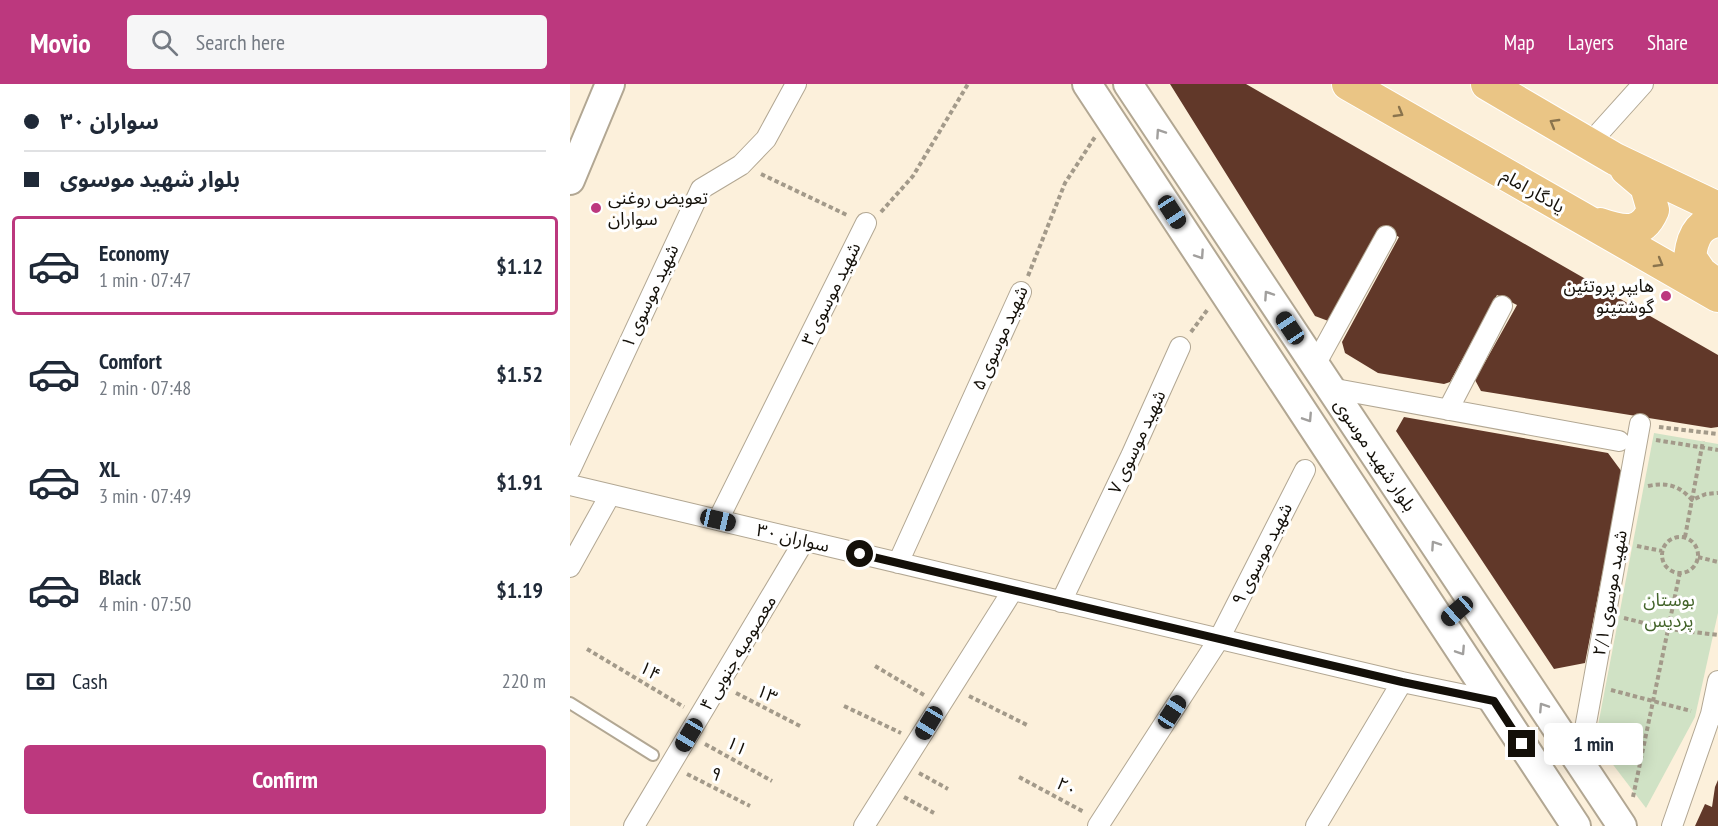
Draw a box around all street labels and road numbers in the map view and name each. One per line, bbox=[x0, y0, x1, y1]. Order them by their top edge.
street label: یادگار امام bbox=[1496, 163, 1569, 221]
street label: شهید موسوی ۳ bbox=[796, 239, 865, 349]
street label: شهید موسوی ۱ bbox=[616, 240, 684, 351]
street label: شهید موسوی ۵ bbox=[966, 282, 1033, 393]
street label: شهید موسوی ۷ bbox=[1103, 386, 1171, 497]
street label: بلوار شهید موسوی bbox=[1329, 394, 1422, 515]
street label: شهید موسوی ۹ bbox=[1226, 499, 1297, 609]
street label: سواران ۳۰ bbox=[754, 518, 832, 557]
street label: شهید موسوی ۲/۱ bbox=[1587, 528, 1632, 658]
street label: معصومیه جنوبی ۴ bbox=[694, 591, 781, 715]
street label: ۱۴ bbox=[636, 655, 665, 686]
street label: ۱۳ bbox=[753, 679, 782, 708]
street label: ۱۱ bbox=[723, 731, 752, 761]
street label: ۹ bbox=[706, 761, 726, 786]
street label: ۲۰ bbox=[1053, 772, 1082, 802]

